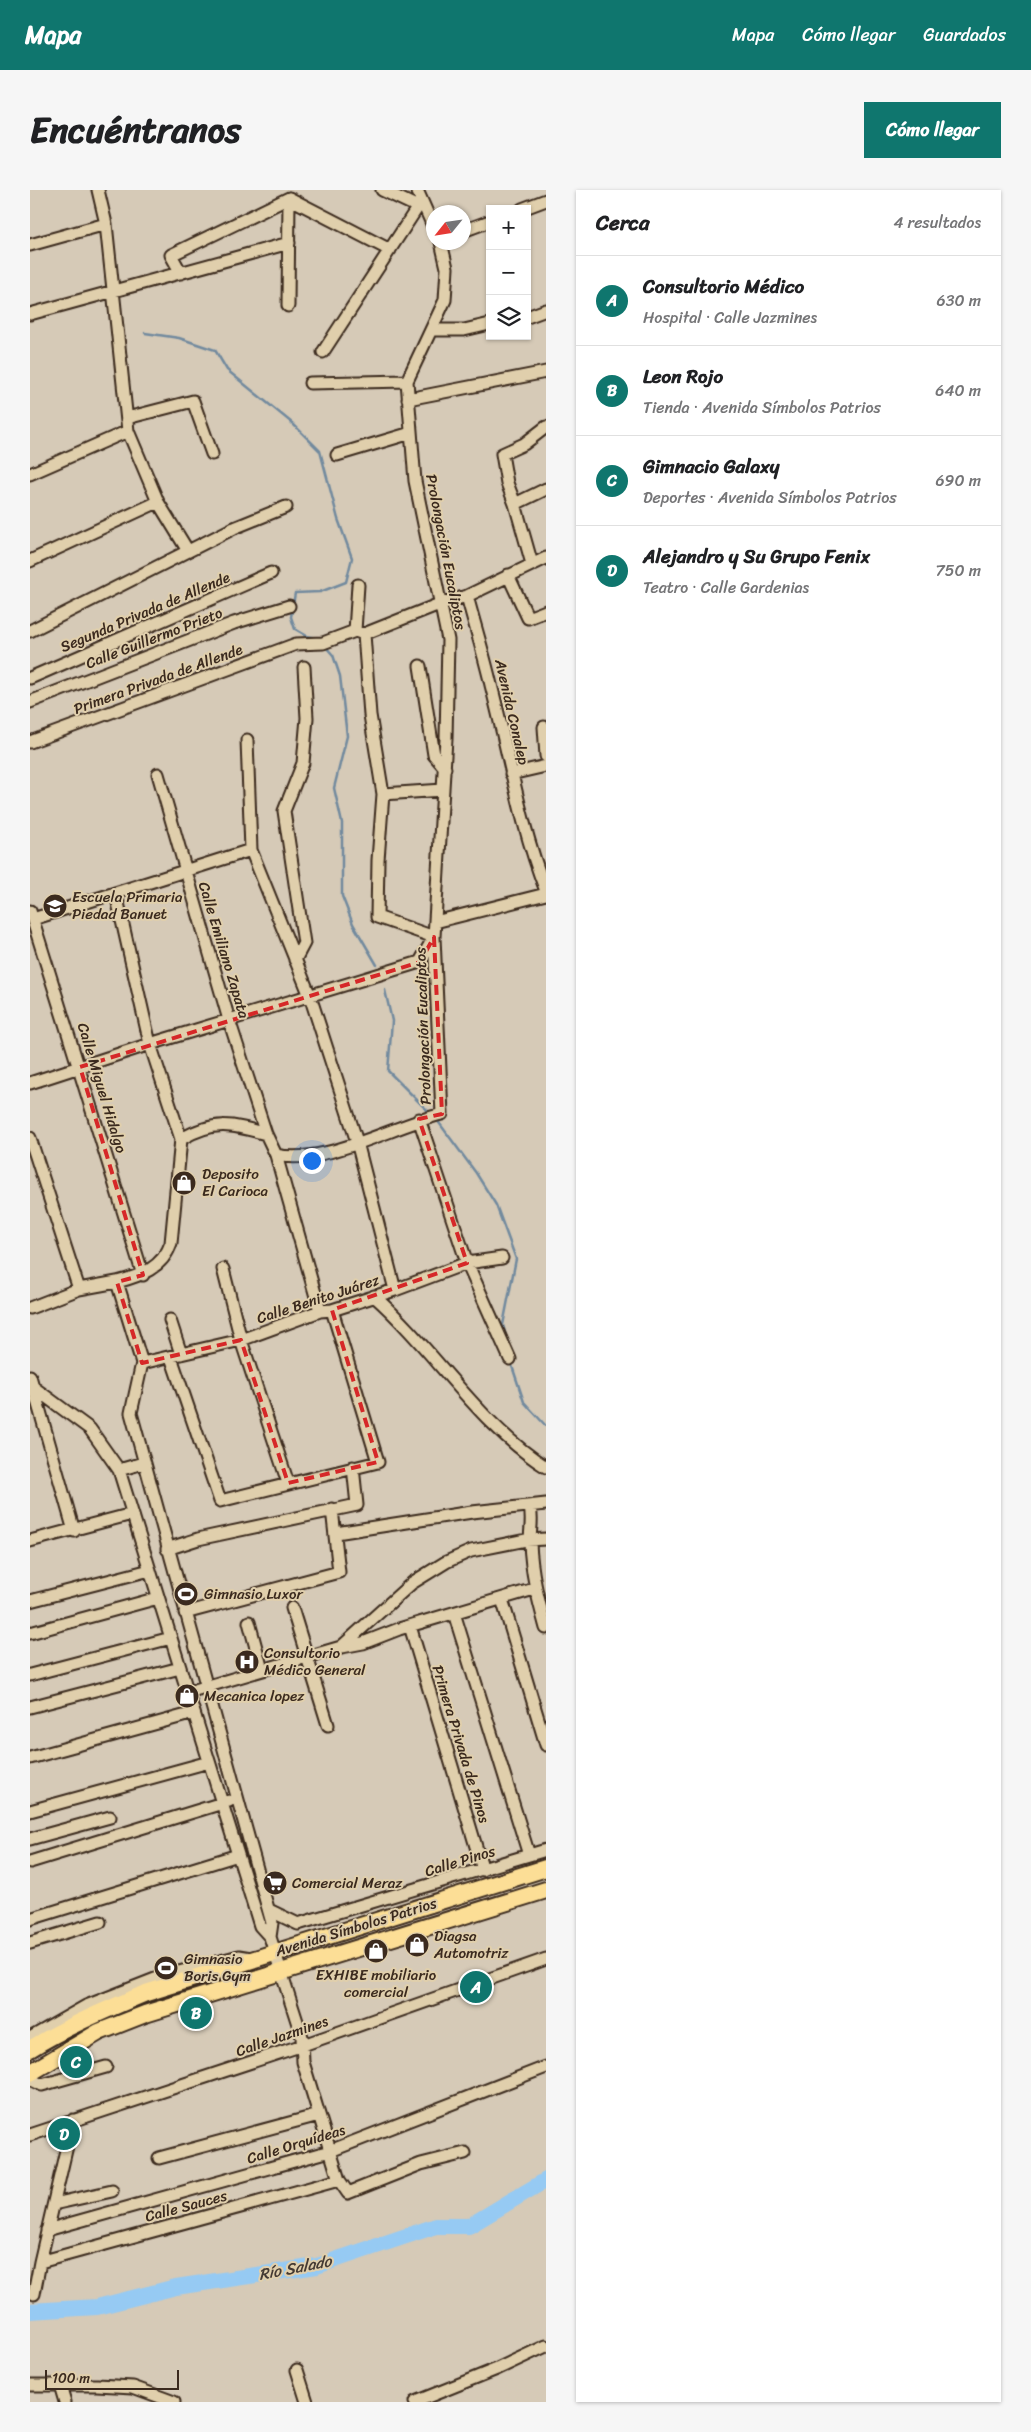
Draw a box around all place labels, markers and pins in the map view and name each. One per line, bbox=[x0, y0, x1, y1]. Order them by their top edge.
place label: Escuela Primaria Piedad Banuet bbox=[72, 884, 183, 927]
school or university icon: Escuela Primaria Piedad Banuet bbox=[42, 893, 68, 919]
place label: Deposito El Carioca bbox=[202, 1161, 269, 1204]
shop icon: Deposito El Carioca bbox=[171, 1170, 197, 1196]
sports icon: Gimnasio Luxor bbox=[173, 1581, 199, 1607]
place label: Gimnasio Luxor bbox=[204, 1581, 303, 1607]
place label: Consultorio Médico General bbox=[264, 1640, 366, 1683]
hospital icon: Consultorio Médico General bbox=[234, 1649, 260, 1675]
shop icon: Mecanica lopez bbox=[174, 1683, 200, 1709]
place label: Mecanica lopez bbox=[204, 1683, 305, 1709]
supermarket icon: Comercial Meraz bbox=[262, 1870, 288, 1896]
place label: Comercial Meraz bbox=[292, 1870, 403, 1896]
place label: Diagsa Automotriz bbox=[433, 1923, 509, 1966]
shop icon: Diagsa Automotriz bbox=[404, 1932, 430, 1958]
shop icon: EXHIBE mobiliario comercial bbox=[363, 1938, 389, 1964]
place label: Gimnasio Boris Gym bbox=[184, 1946, 251, 1989]
sports icon: Gimnasio Boris Gym bbox=[153, 1955, 179, 1981]
place label: EXHIBE mobiliario comercial bbox=[316, 1962, 437, 2005]
pin: A bbox=[460, 1968, 492, 2006]
pin: B bbox=[180, 1994, 212, 2032]
pin: C bbox=[60, 2043, 92, 2081]
pin: D bbox=[48, 2115, 80, 2153]

